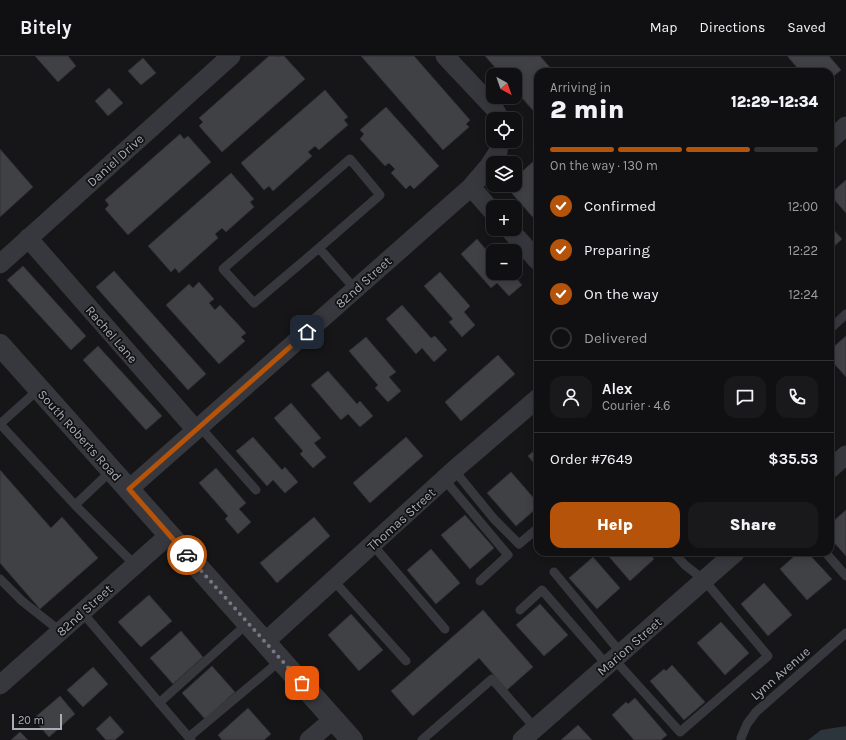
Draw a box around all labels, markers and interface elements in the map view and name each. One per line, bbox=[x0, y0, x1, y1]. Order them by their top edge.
text: Bitely bbox=[20, 17, 71, 39]
text: Map bbox=[650, 19, 678, 36]
text: Directions bbox=[700, 19, 765, 36]
text: Saved bbox=[787, 19, 826, 36]
north arrow bbox=[486, 68, 522, 104]
map controls bbox=[486, 68, 522, 280]
text: Arriving in bbox=[550, 80, 611, 95]
text: 12:29–12:34 bbox=[731, 93, 818, 111]
text: 2 min bbox=[550, 94, 625, 125]
button: locate bbox=[486, 112, 522, 148]
street label: Daniel Drive bbox=[84, 131, 147, 190]
button: layers bbox=[486, 156, 522, 192]
text: On the way · 130 m bbox=[550, 158, 658, 173]
icon: check bbox=[550, 195, 572, 217]
text: Confirmed bbox=[584, 197, 656, 215]
text: 12:00 bbox=[788, 199, 818, 214]
button: + bbox=[486, 200, 522, 236]
icon: check bbox=[550, 239, 572, 261]
text: Preparing bbox=[584, 241, 650, 259]
text: 12:22 bbox=[788, 243, 818, 258]
button: − bbox=[486, 244, 522, 280]
street label: 82nd Street bbox=[332, 253, 394, 311]
icon: check bbox=[550, 283, 572, 305]
text: On the way bbox=[584, 285, 658, 303]
text: 12:24 bbox=[788, 287, 818, 302]
street label: Rachel Lane bbox=[83, 303, 141, 366]
pin bbox=[290, 315, 324, 349]
icon: home bbox=[296, 321, 318, 343]
text: Delivered bbox=[584, 329, 648, 347]
button: person bbox=[550, 376, 592, 418]
button: chat bbox=[724, 376, 766, 418]
button: phone bbox=[776, 376, 818, 418]
text: Alex bbox=[602, 380, 632, 398]
street label: South Roberts Road bbox=[35, 387, 125, 484]
text: Courier · 4.6 bbox=[602, 398, 670, 413]
text: Order #7649 bbox=[550, 450, 633, 468]
text: $35.53 bbox=[768, 450, 818, 468]
street label: Thomas Street bbox=[364, 485, 439, 554]
button: Help bbox=[550, 502, 680, 548]
button: Share bbox=[688, 502, 818, 548]
courier bbox=[167, 535, 207, 575]
icon: car bbox=[176, 544, 198, 566]
street label: 82nd Street bbox=[53, 581, 115, 639]
street label: Marion Street bbox=[594, 614, 665, 678]
street label: Lynn Avenue bbox=[748, 643, 813, 703]
pin bbox=[285, 666, 319, 700]
icon: bag bbox=[291, 672, 313, 694]
scale bar bbox=[12, 712, 62, 731]
text: 20 m bbox=[18, 714, 44, 727]

